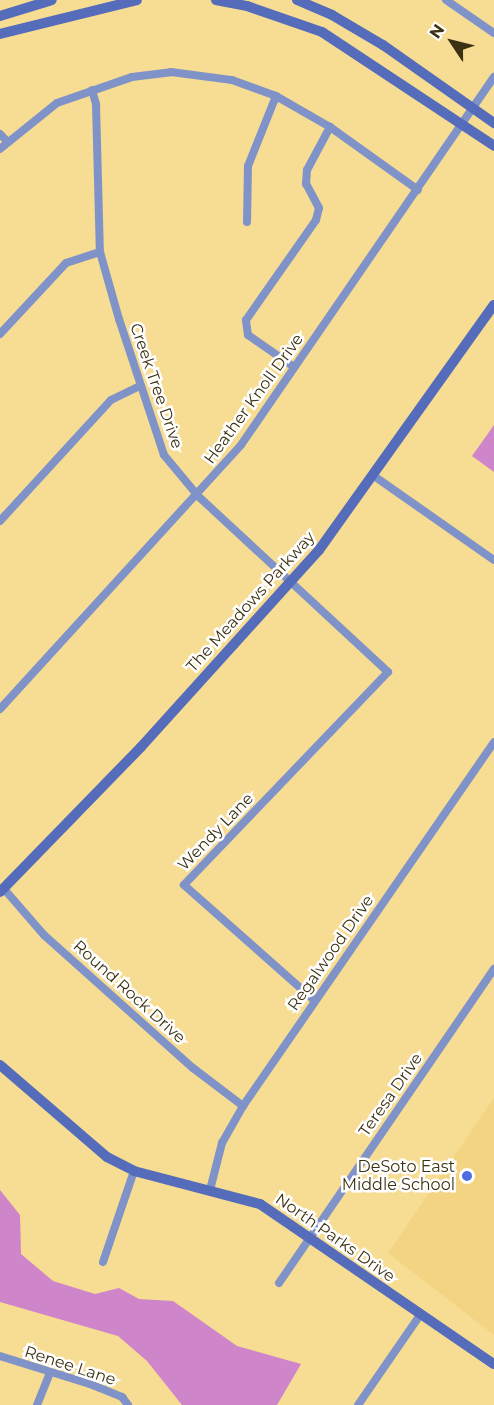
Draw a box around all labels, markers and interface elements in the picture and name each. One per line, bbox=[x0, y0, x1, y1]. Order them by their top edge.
north arrow bbox=[422, 12, 482, 72]
text: N bbox=[425, 21, 448, 42]
street label: Creek Tree Drive bbox=[126, 321, 186, 451]
street label: Heather Knoll Drive bbox=[200, 330, 308, 468]
street label: The Meadows Parkway bbox=[183, 528, 319, 676]
street label: Wendy Lane bbox=[174, 789, 258, 875]
street label: Regalwood Drive bbox=[284, 891, 378, 1015]
street label: Round Rock Drive bbox=[69, 937, 189, 1047]
street label: Teresa Drive bbox=[355, 1050, 427, 1140]
place label: DeSoto East Middle School bbox=[342, 1157, 455, 1195]
marker: DeSoto East Middle School bbox=[460, 1169, 474, 1183]
street label: North Parks Drive bbox=[272, 1190, 398, 1286]
street label: Renee Lane bbox=[22, 1342, 118, 1390]

